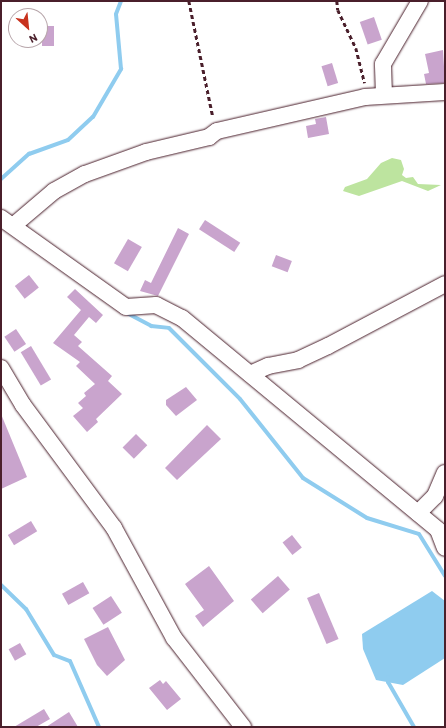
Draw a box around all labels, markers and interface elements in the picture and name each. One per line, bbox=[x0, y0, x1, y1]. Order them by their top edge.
north arrow bbox=[8, 8, 48, 48]
text: N bbox=[27, 31, 39, 46]

